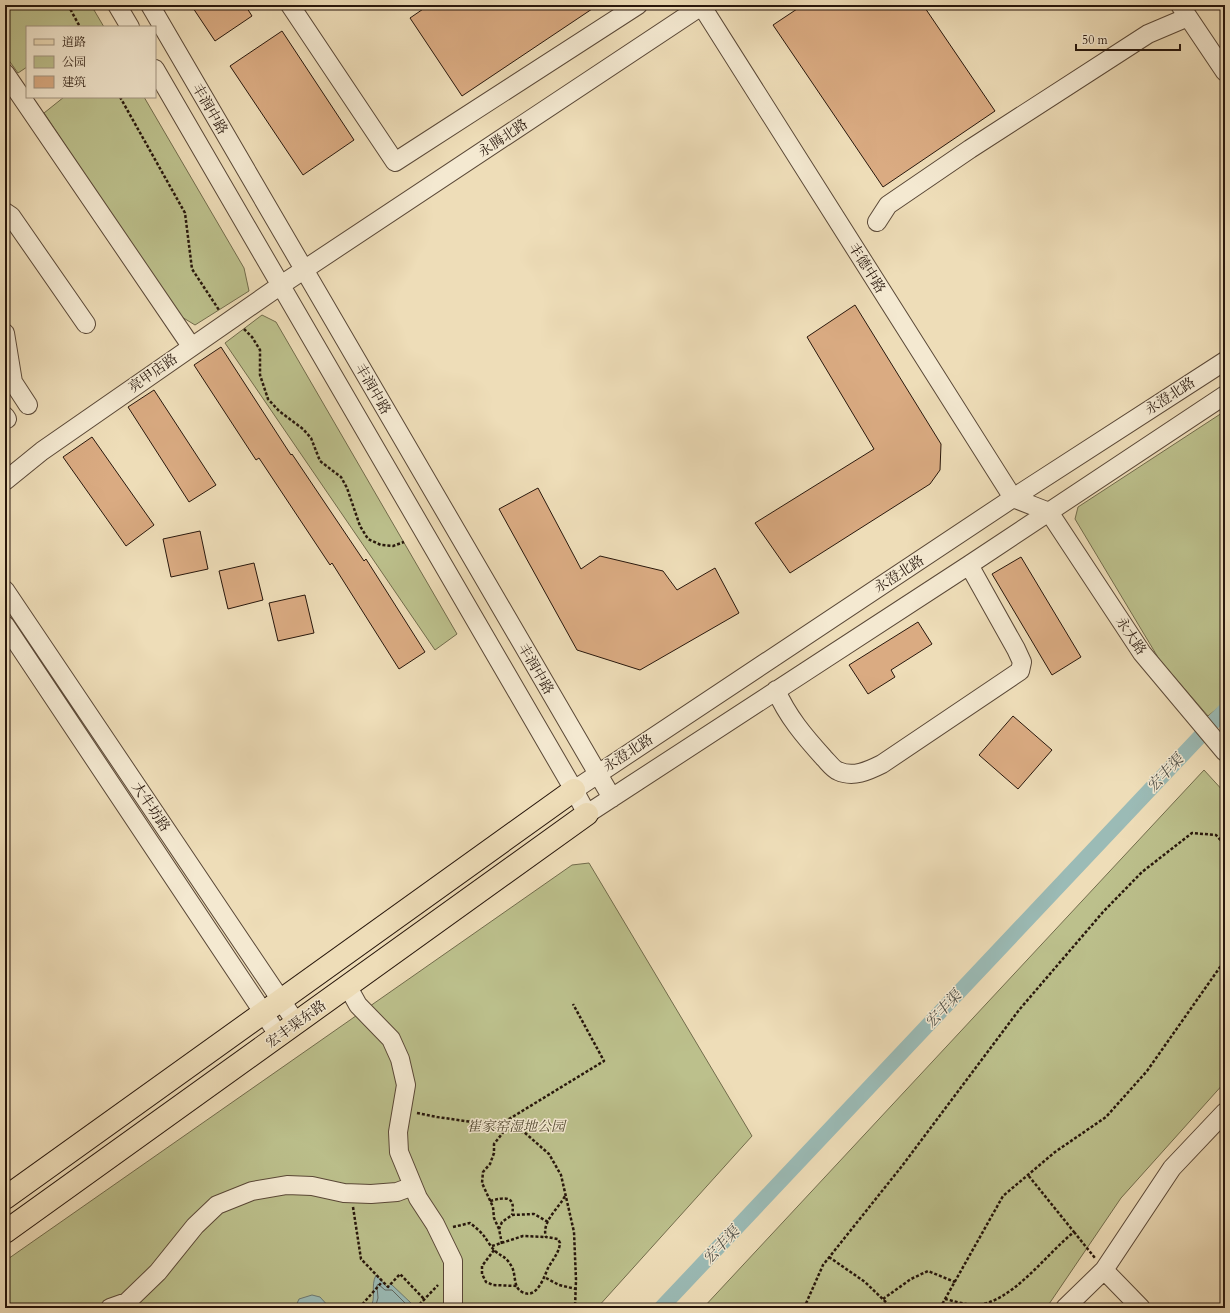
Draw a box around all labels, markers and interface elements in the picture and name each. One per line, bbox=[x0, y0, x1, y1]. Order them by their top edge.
legend bbox=[26, 26, 156, 98]
scale bar bbox=[1076, 26, 1180, 52]
text: 50 m bbox=[1082, 32, 1109, 48]
text: 道路 bbox=[62, 34, 86, 50]
text: 公园 bbox=[62, 54, 86, 70]
text: 建筑 bbox=[62, 74, 86, 90]
street label: 丰润中路 bbox=[188, 80, 232, 138]
street label: 永腾北路 bbox=[474, 114, 532, 162]
street label: 丰德中路 bbox=[844, 239, 890, 297]
street label: 亮甲店路 bbox=[125, 349, 181, 397]
street label: 丰润中路 bbox=[351, 360, 395, 418]
street label: 永澄北路 bbox=[1141, 373, 1199, 419]
street label: 永澄北路 bbox=[870, 551, 928, 597]
street label: 永大路 bbox=[1111, 613, 1151, 659]
street label: 丰润中路 bbox=[514, 640, 558, 698]
street label: 永澄北路 bbox=[599, 730, 657, 776]
water label: 宏丰渠 bbox=[1142, 748, 1189, 796]
street label: 大牛坊路 bbox=[127, 778, 175, 836]
water label: 宏丰渠 bbox=[920, 984, 967, 1032]
street label: 宏丰渠东路 bbox=[262, 996, 330, 1052]
park label: 崔家窑湿地公园 bbox=[467, 1117, 567, 1136]
water label: 宏丰渠 bbox=[698, 1220, 745, 1268]

